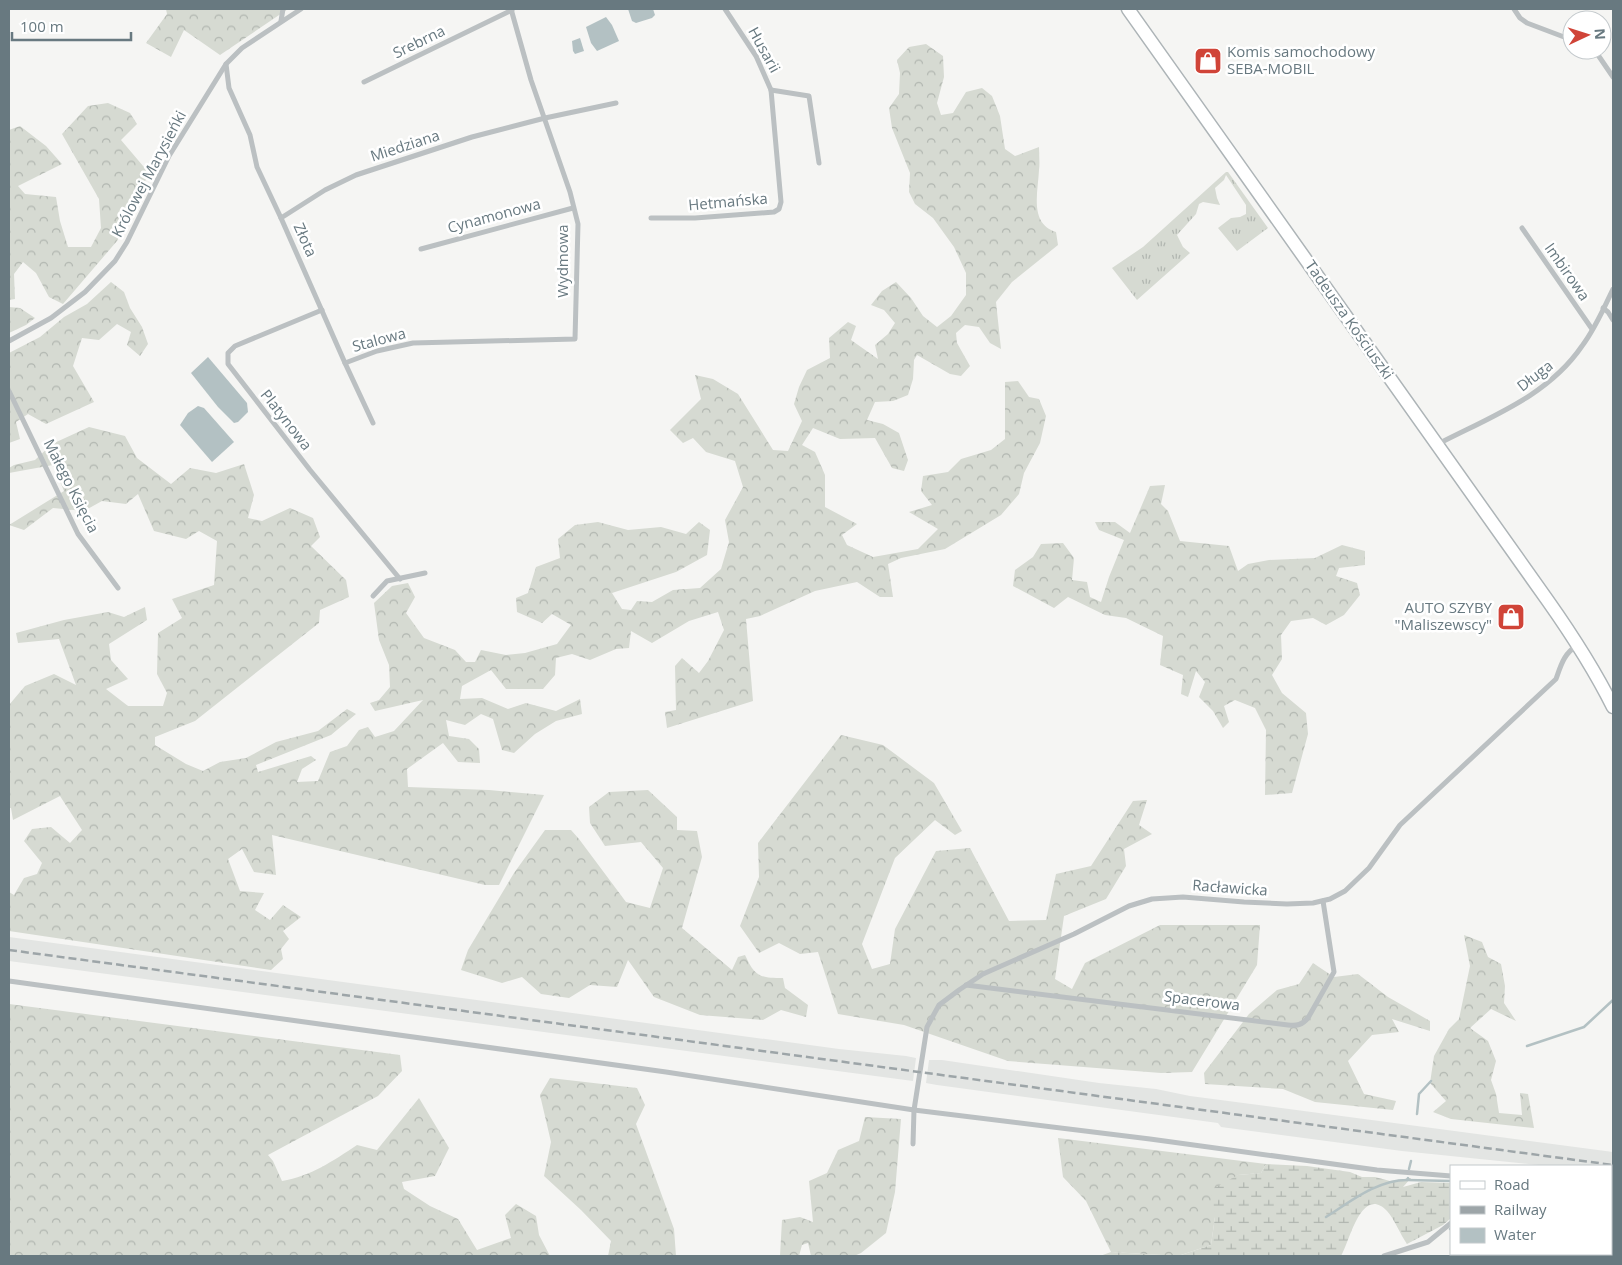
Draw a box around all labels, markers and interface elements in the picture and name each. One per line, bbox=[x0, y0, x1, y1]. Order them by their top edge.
scale bar bbox=[12, 10, 131, 42]
north arrow bbox=[1562, 10, 1612, 60]
text: 100 m bbox=[20, 16, 64, 36]
street label: Srebrna bbox=[389, 20, 448, 62]
street label: Husarii bbox=[744, 23, 786, 76]
text: N bbox=[1591, 28, 1610, 40]
place label: Komis samochodowy SEBA-MOBIL bbox=[1227, 41, 1376, 78]
shop icon: Komis samochodowy SEBA-MOBIL bbox=[1193, 46, 1223, 76]
street label: Królowej Marysieńki bbox=[106, 107, 190, 240]
street label: Miedziana bbox=[368, 124, 442, 166]
street label: Hetmańska bbox=[687, 188, 768, 214]
street label: Cynamonowa bbox=[445, 193, 542, 237]
street label: Złota bbox=[290, 220, 322, 260]
street label: Wydmowa bbox=[552, 224, 572, 298]
street label: Imbirowa bbox=[1541, 239, 1595, 304]
street label: Tadeusza Kościuszki bbox=[1301, 256, 1399, 383]
street label: Stalowa bbox=[350, 322, 408, 356]
street label: Długa bbox=[1512, 355, 1556, 396]
street label: Platynowa bbox=[257, 385, 317, 454]
street label: Małego Księcia bbox=[40, 435, 104, 536]
place label: AUTO SZYBY "Maliszewscy" bbox=[1395, 597, 1493, 634]
shop icon: AUTO SZYBY "Maliszewscy" bbox=[1496, 602, 1526, 632]
street label: Racławicka bbox=[1192, 874, 1269, 900]
street label: Spacerowa bbox=[1163, 985, 1241, 1015]
legend bbox=[1450, 1165, 1612, 1255]
text: Road bbox=[1494, 1174, 1530, 1194]
text: Railway bbox=[1494, 1199, 1547, 1219]
text: Water bbox=[1494, 1224, 1536, 1244]

